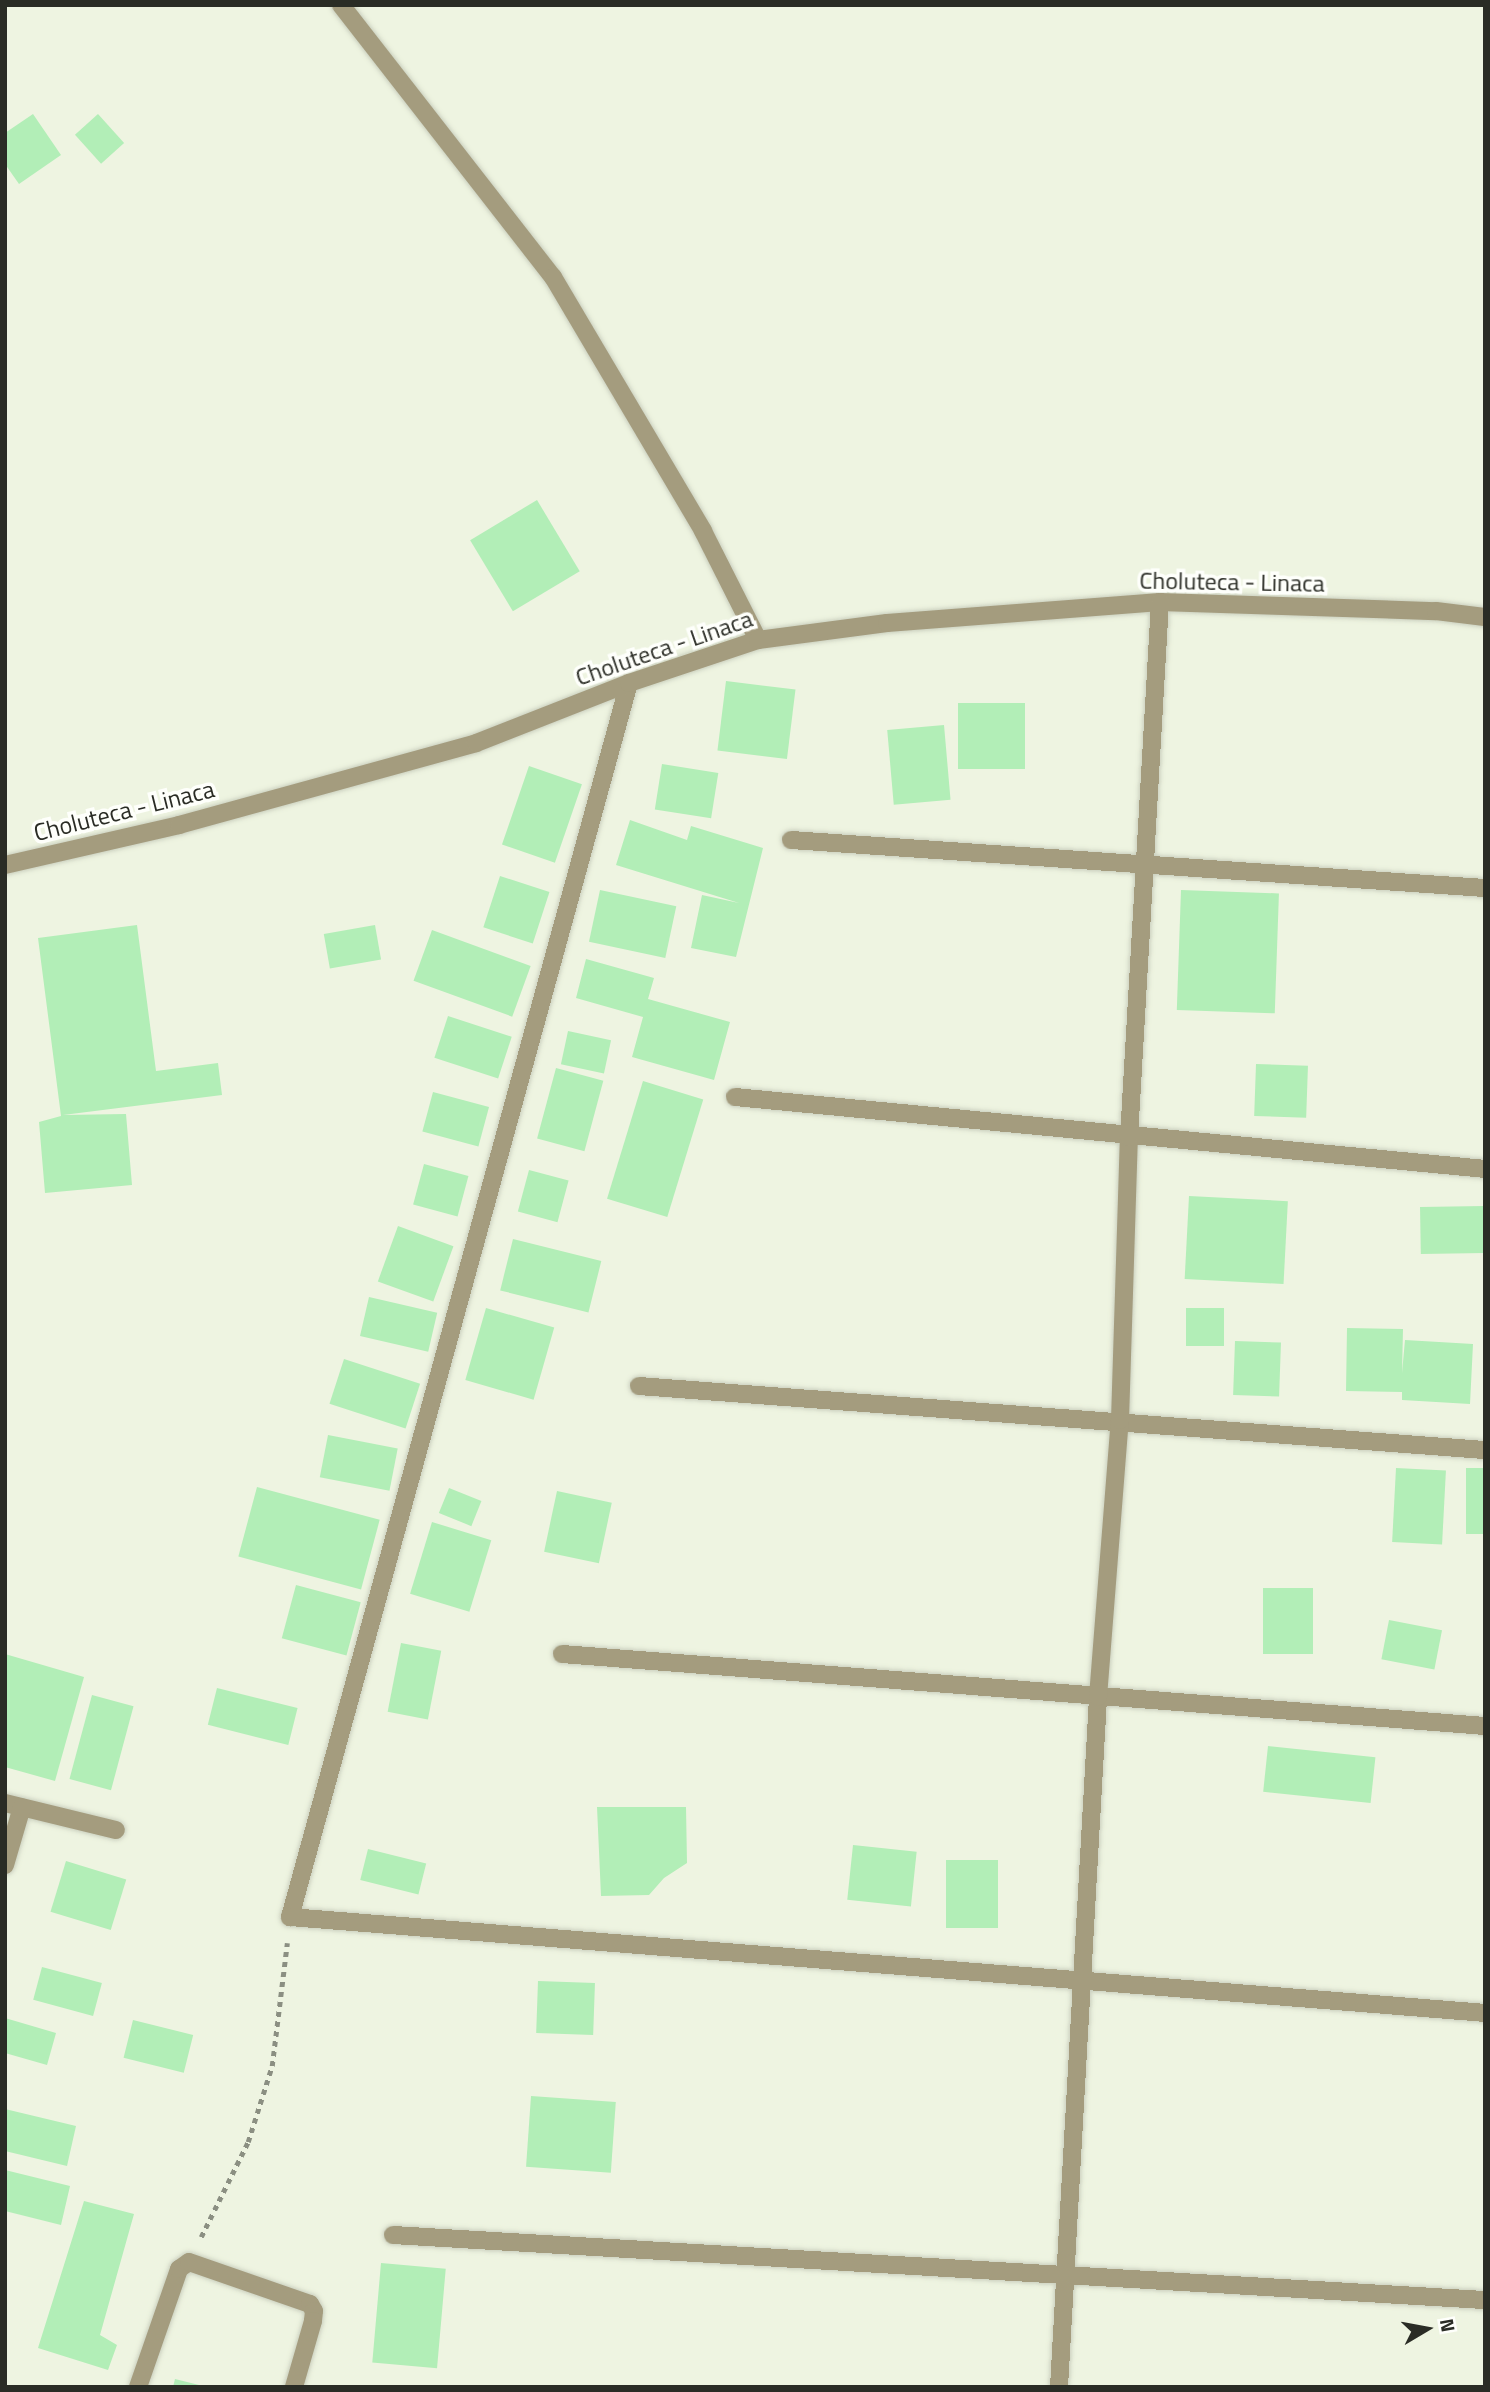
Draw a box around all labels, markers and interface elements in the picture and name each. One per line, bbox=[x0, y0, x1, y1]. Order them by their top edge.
street label: Choluteca - Linaca bbox=[1139, 566, 1325, 598]
street label: Choluteca - Linaca bbox=[572, 604, 756, 692]
street label: Choluteca - Linaca bbox=[31, 775, 217, 847]
north arrow bbox=[1392, 2294, 1462, 2364]
text: N bbox=[1433, 2316, 1464, 2334]

